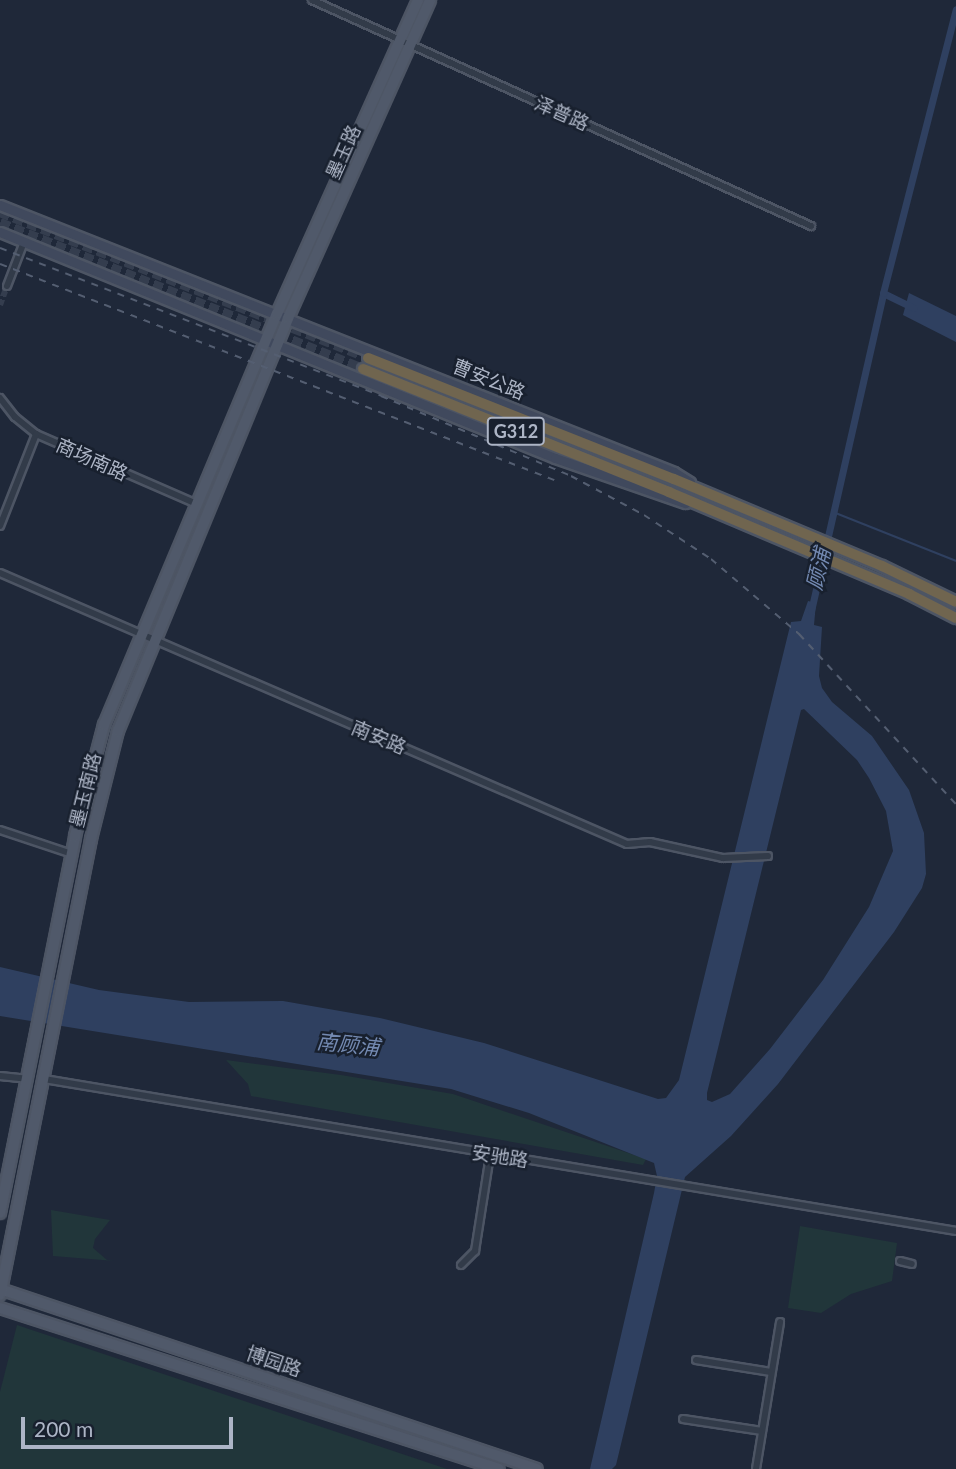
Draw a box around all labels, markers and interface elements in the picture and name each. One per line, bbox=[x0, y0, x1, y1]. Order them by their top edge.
street label: 泽普路 bbox=[531, 91, 593, 135]
street label: 墨玉路 bbox=[321, 121, 365, 183]
street label: 曹安公路 bbox=[449, 354, 529, 404]
road number: G312 bbox=[486, 416, 546, 446]
street label: 商场南路 bbox=[53, 433, 131, 485]
water label: 顾浦 bbox=[801, 546, 835, 592]
street label: 南安路 bbox=[348, 715, 410, 759]
street label: 墨玉南路 bbox=[65, 750, 105, 830]
water label: 南顾浦 bbox=[315, 1028, 381, 1060]
street label: 安驰路 bbox=[470, 1140, 530, 1172]
street label: 博园路 bbox=[243, 1341, 305, 1381]
scale bar bbox=[24, 1402, 236, 1446]
text: 200 m bbox=[34, 1416, 93, 1441]

